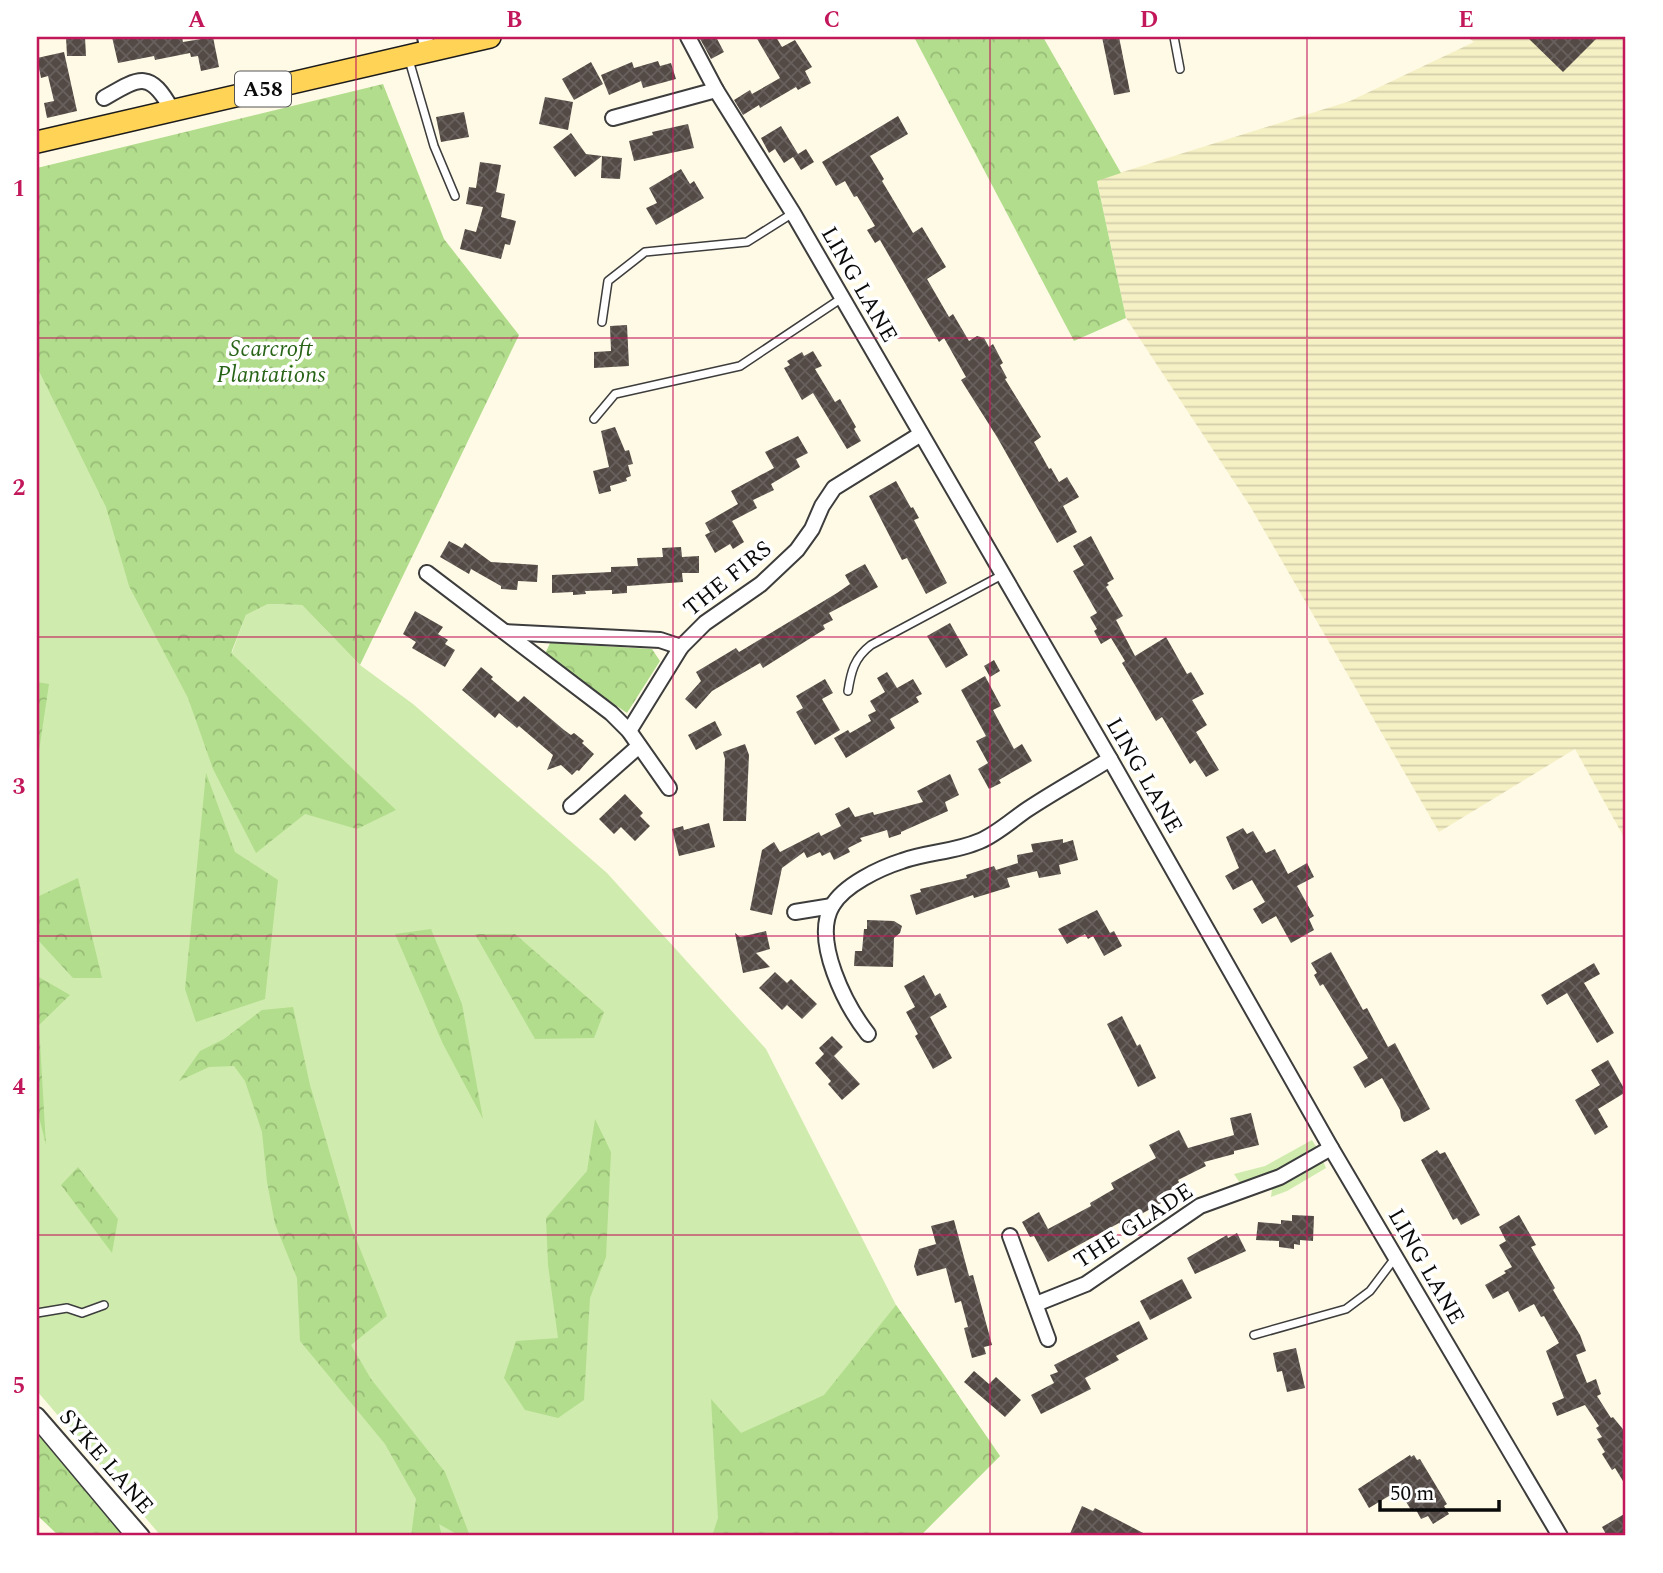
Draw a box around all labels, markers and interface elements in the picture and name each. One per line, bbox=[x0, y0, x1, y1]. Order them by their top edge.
text: A bbox=[188, 3, 206, 38]
text: B bbox=[506, 3, 522, 38]
text: C bbox=[824, 3, 840, 38]
text: D bbox=[1140, 3, 1158, 38]
text: E bbox=[1458, 3, 1474, 38]
road number: A58 bbox=[235, 72, 291, 106]
text: 1 bbox=[13, 172, 25, 207]
street label: LING LANE bbox=[811, 220, 906, 350]
park label: Scarcroft Plantations bbox=[216, 332, 326, 393]
text: 2 bbox=[13, 471, 26, 506]
street label: THE FIRS bbox=[676, 532, 780, 626]
street label: LING LANE bbox=[1096, 711, 1191, 841]
text: 3 bbox=[13, 770, 26, 805]
text: 4 bbox=[13, 1070, 26, 1105]
street label: THE GLADE bbox=[1067, 1174, 1201, 1278]
street label: LING LANE bbox=[1378, 1202, 1473, 1332]
text: 5 bbox=[13, 1369, 25, 1404]
street label: SYKE LANE bbox=[50, 1401, 162, 1523]
scale bar bbox=[1380, 1468, 1498, 1512]
text: 50 m bbox=[1390, 1478, 1434, 1510]

